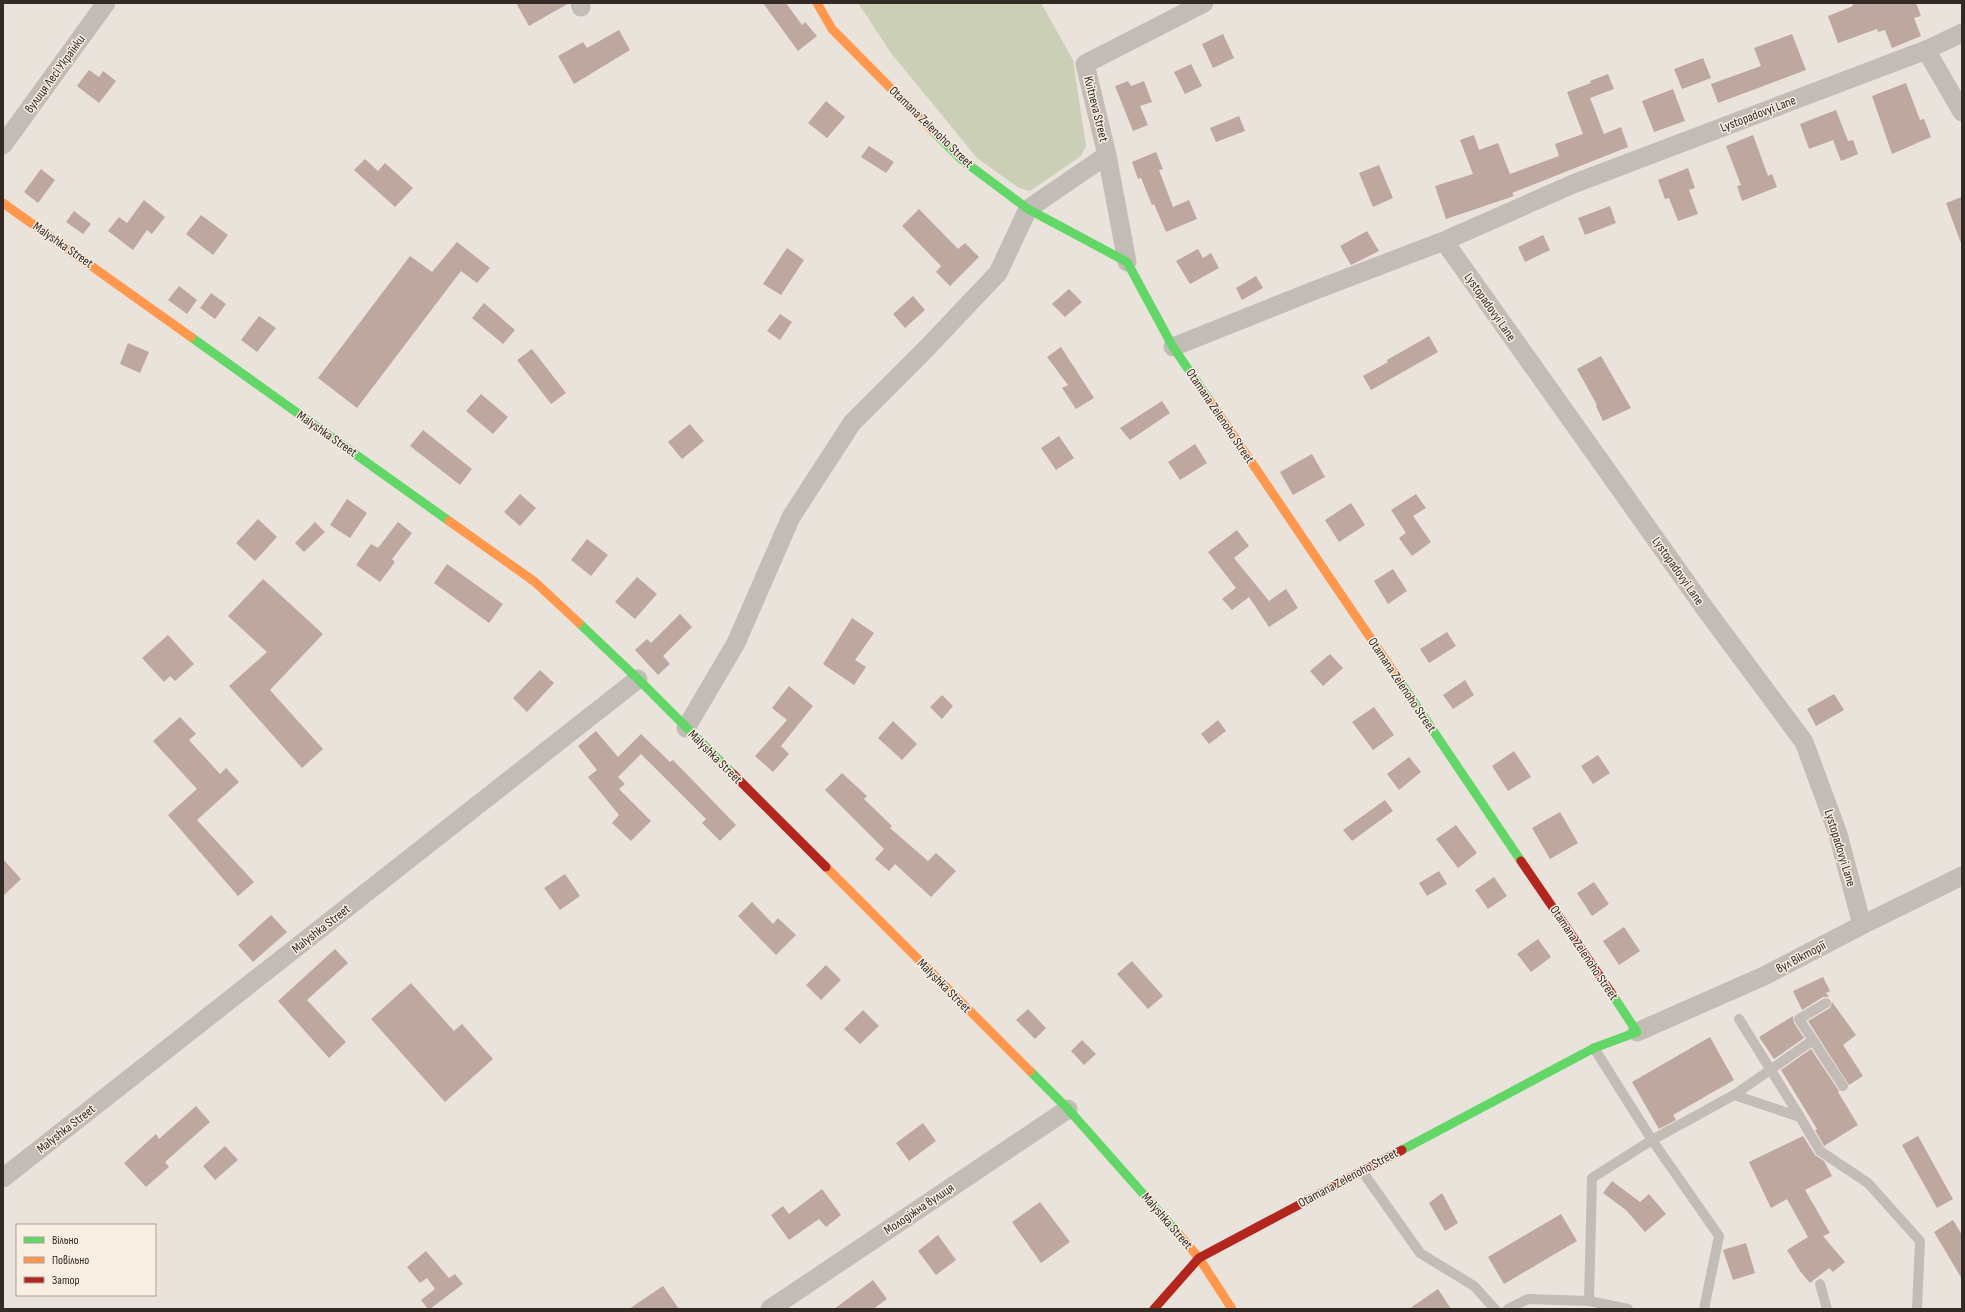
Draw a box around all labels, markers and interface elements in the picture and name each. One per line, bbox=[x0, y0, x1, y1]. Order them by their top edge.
street label: вулиця Лесі Українки bbox=[21, 32, 89, 116]
street label: Kvitneva Street bbox=[1080, 75, 1112, 143]
street label: Otamana Zelenoho Street bbox=[886, 83, 976, 171]
street label: Lystopadovyi Lane bbox=[1718, 92, 1798, 136]
street label: Malyshka Street bbox=[30, 218, 96, 272]
street label: Lystopadovyi Lane bbox=[1461, 270, 1519, 344]
street label: Otamana Zelenoho Street bbox=[1182, 366, 1258, 466]
street label: Malyshka Street bbox=[294, 407, 360, 461]
street label: Lystopadovyi Lane bbox=[1649, 534, 1707, 608]
street label: Otamana Zelenoho Street bbox=[1364, 635, 1440, 735]
street label: Malyshka Street bbox=[685, 727, 745, 787]
street label: Lystopadovyi Lane bbox=[1821, 808, 1859, 888]
street label: Malyshka Street bbox=[289, 901, 353, 957]
street label: Otamana Zelenoho Street bbox=[1546, 903, 1622, 1003]
street label: вул Вікторії bbox=[1773, 937, 1829, 977]
street label: Malyshka Street bbox=[914, 956, 974, 1016]
street label: Malyshka Street bbox=[34, 1101, 98, 1157]
street label: Otamana Zelenoho Street bbox=[1295, 1145, 1401, 1211]
street label: Молодіжна вулиця bbox=[881, 1180, 957, 1238]
street label: Malyshka Street bbox=[1138, 1189, 1196, 1253]
legend bbox=[16, 1224, 156, 1296]
text: Вільно bbox=[52, 1233, 78, 1248]
text: Повільно bbox=[52, 1253, 89, 1268]
text: Затор bbox=[52, 1273, 80, 1288]

